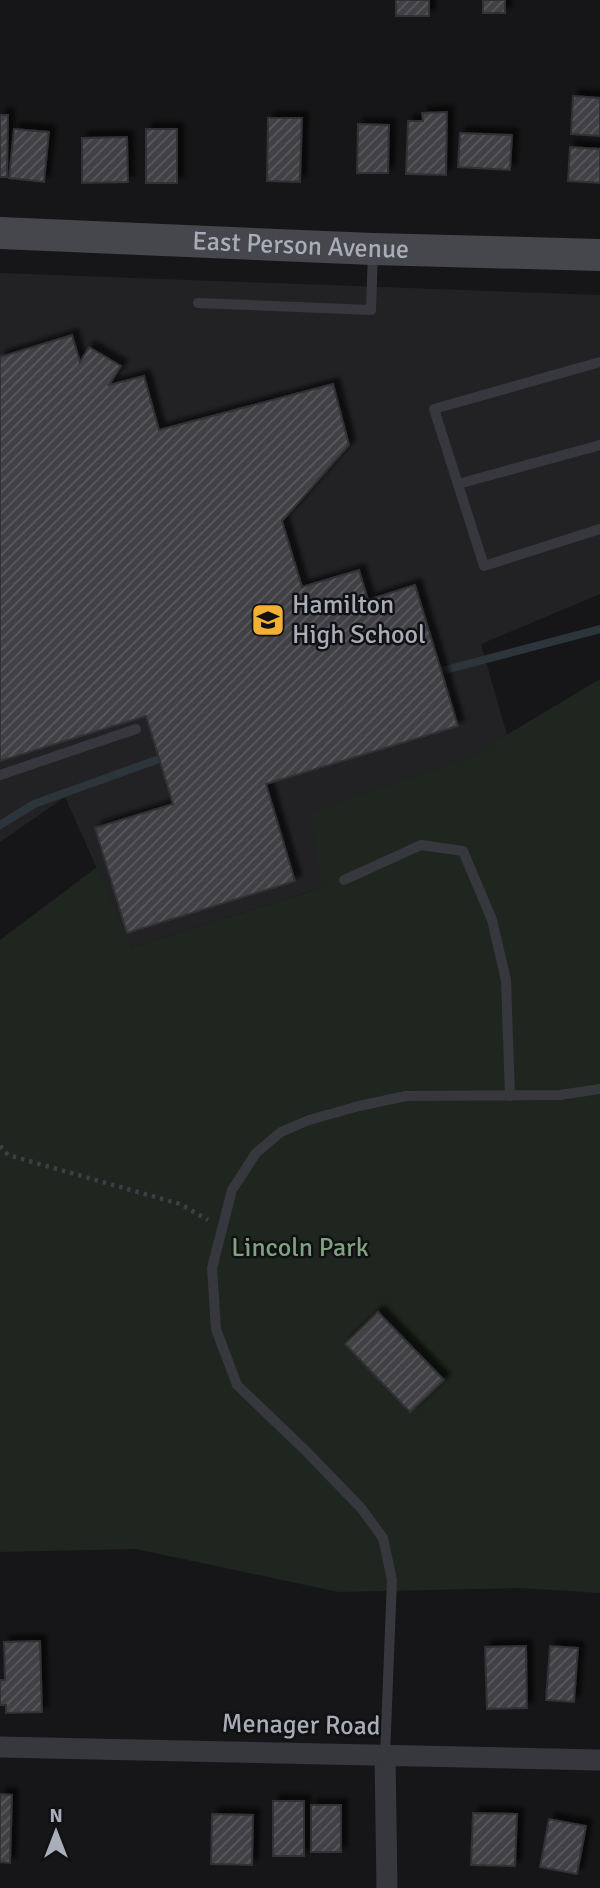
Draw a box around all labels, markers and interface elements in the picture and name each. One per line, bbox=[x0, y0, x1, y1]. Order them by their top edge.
street label: East Person Avenue bbox=[192, 225, 409, 266]
place label: Hamilton High School bbox=[292, 589, 426, 651]
school or university icon: Hamilton High School bbox=[249, 601, 287, 639]
park label: Lincoln Park bbox=[231, 1232, 369, 1264]
street label: Menager Road bbox=[221, 1708, 381, 1742]
north arrow bbox=[21, 1797, 91, 1867]
text: N bbox=[49, 1804, 63, 1828]

